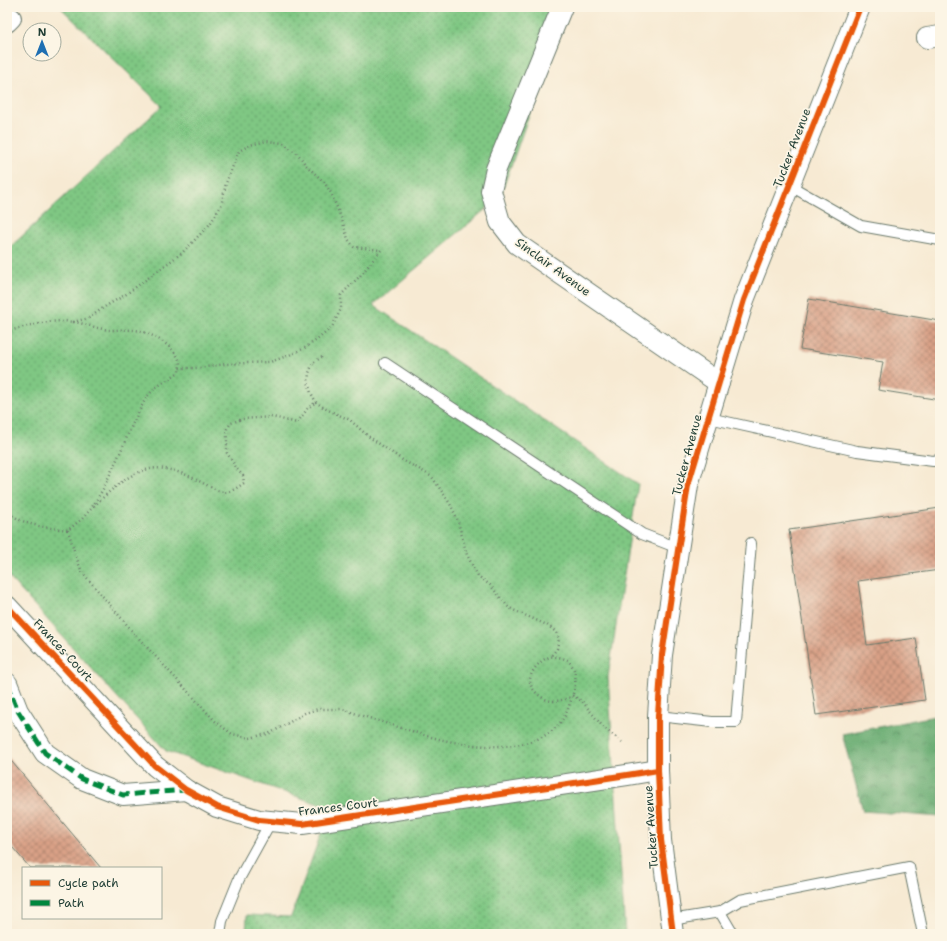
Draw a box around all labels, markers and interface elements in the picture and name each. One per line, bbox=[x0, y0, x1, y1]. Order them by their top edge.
north arrow bbox=[22, 22, 62, 62]
text: N bbox=[38, 25, 47, 40]
street label: Tucker Avenue bbox=[770, 106, 815, 190]
street label: Sinclair Avenue bbox=[512, 234, 594, 300]
street label: Tucker Avenue bbox=[668, 412, 706, 498]
street label: Frances Court bbox=[30, 615, 96, 685]
street label: Tucker Avenue bbox=[640, 784, 662, 869]
street label: Frances Court bbox=[297, 794, 379, 820]
legend bbox=[22, 867, 162, 919]
text: Cycle path bbox=[58, 875, 119, 891]
text: Path bbox=[58, 895, 84, 911]

